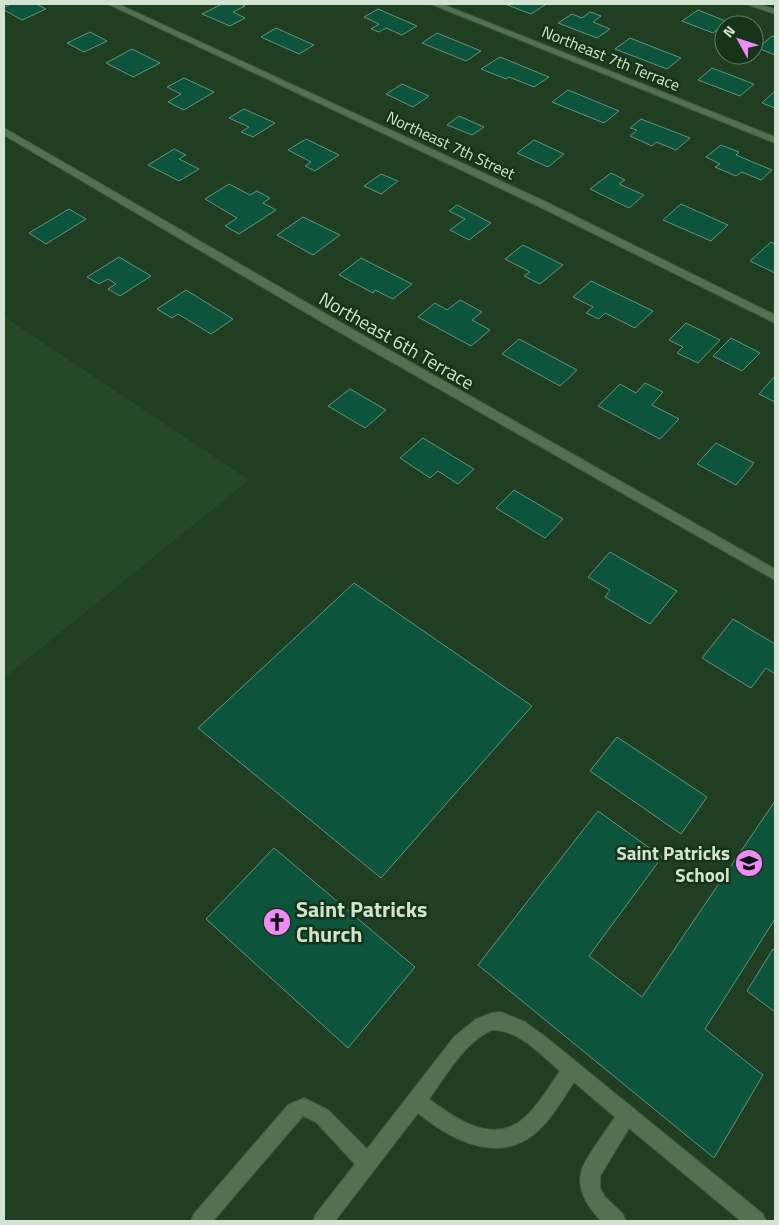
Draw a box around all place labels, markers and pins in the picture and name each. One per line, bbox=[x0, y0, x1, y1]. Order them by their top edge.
place label: Saint Patricks School bbox=[617, 838, 730, 889]
school or university icon: Saint Patricks School bbox=[734, 848, 764, 878]
place label: Saint Patricks Church bbox=[296, 892, 427, 951]
church icon: Saint Patricks Church bbox=[262, 907, 292, 937]

